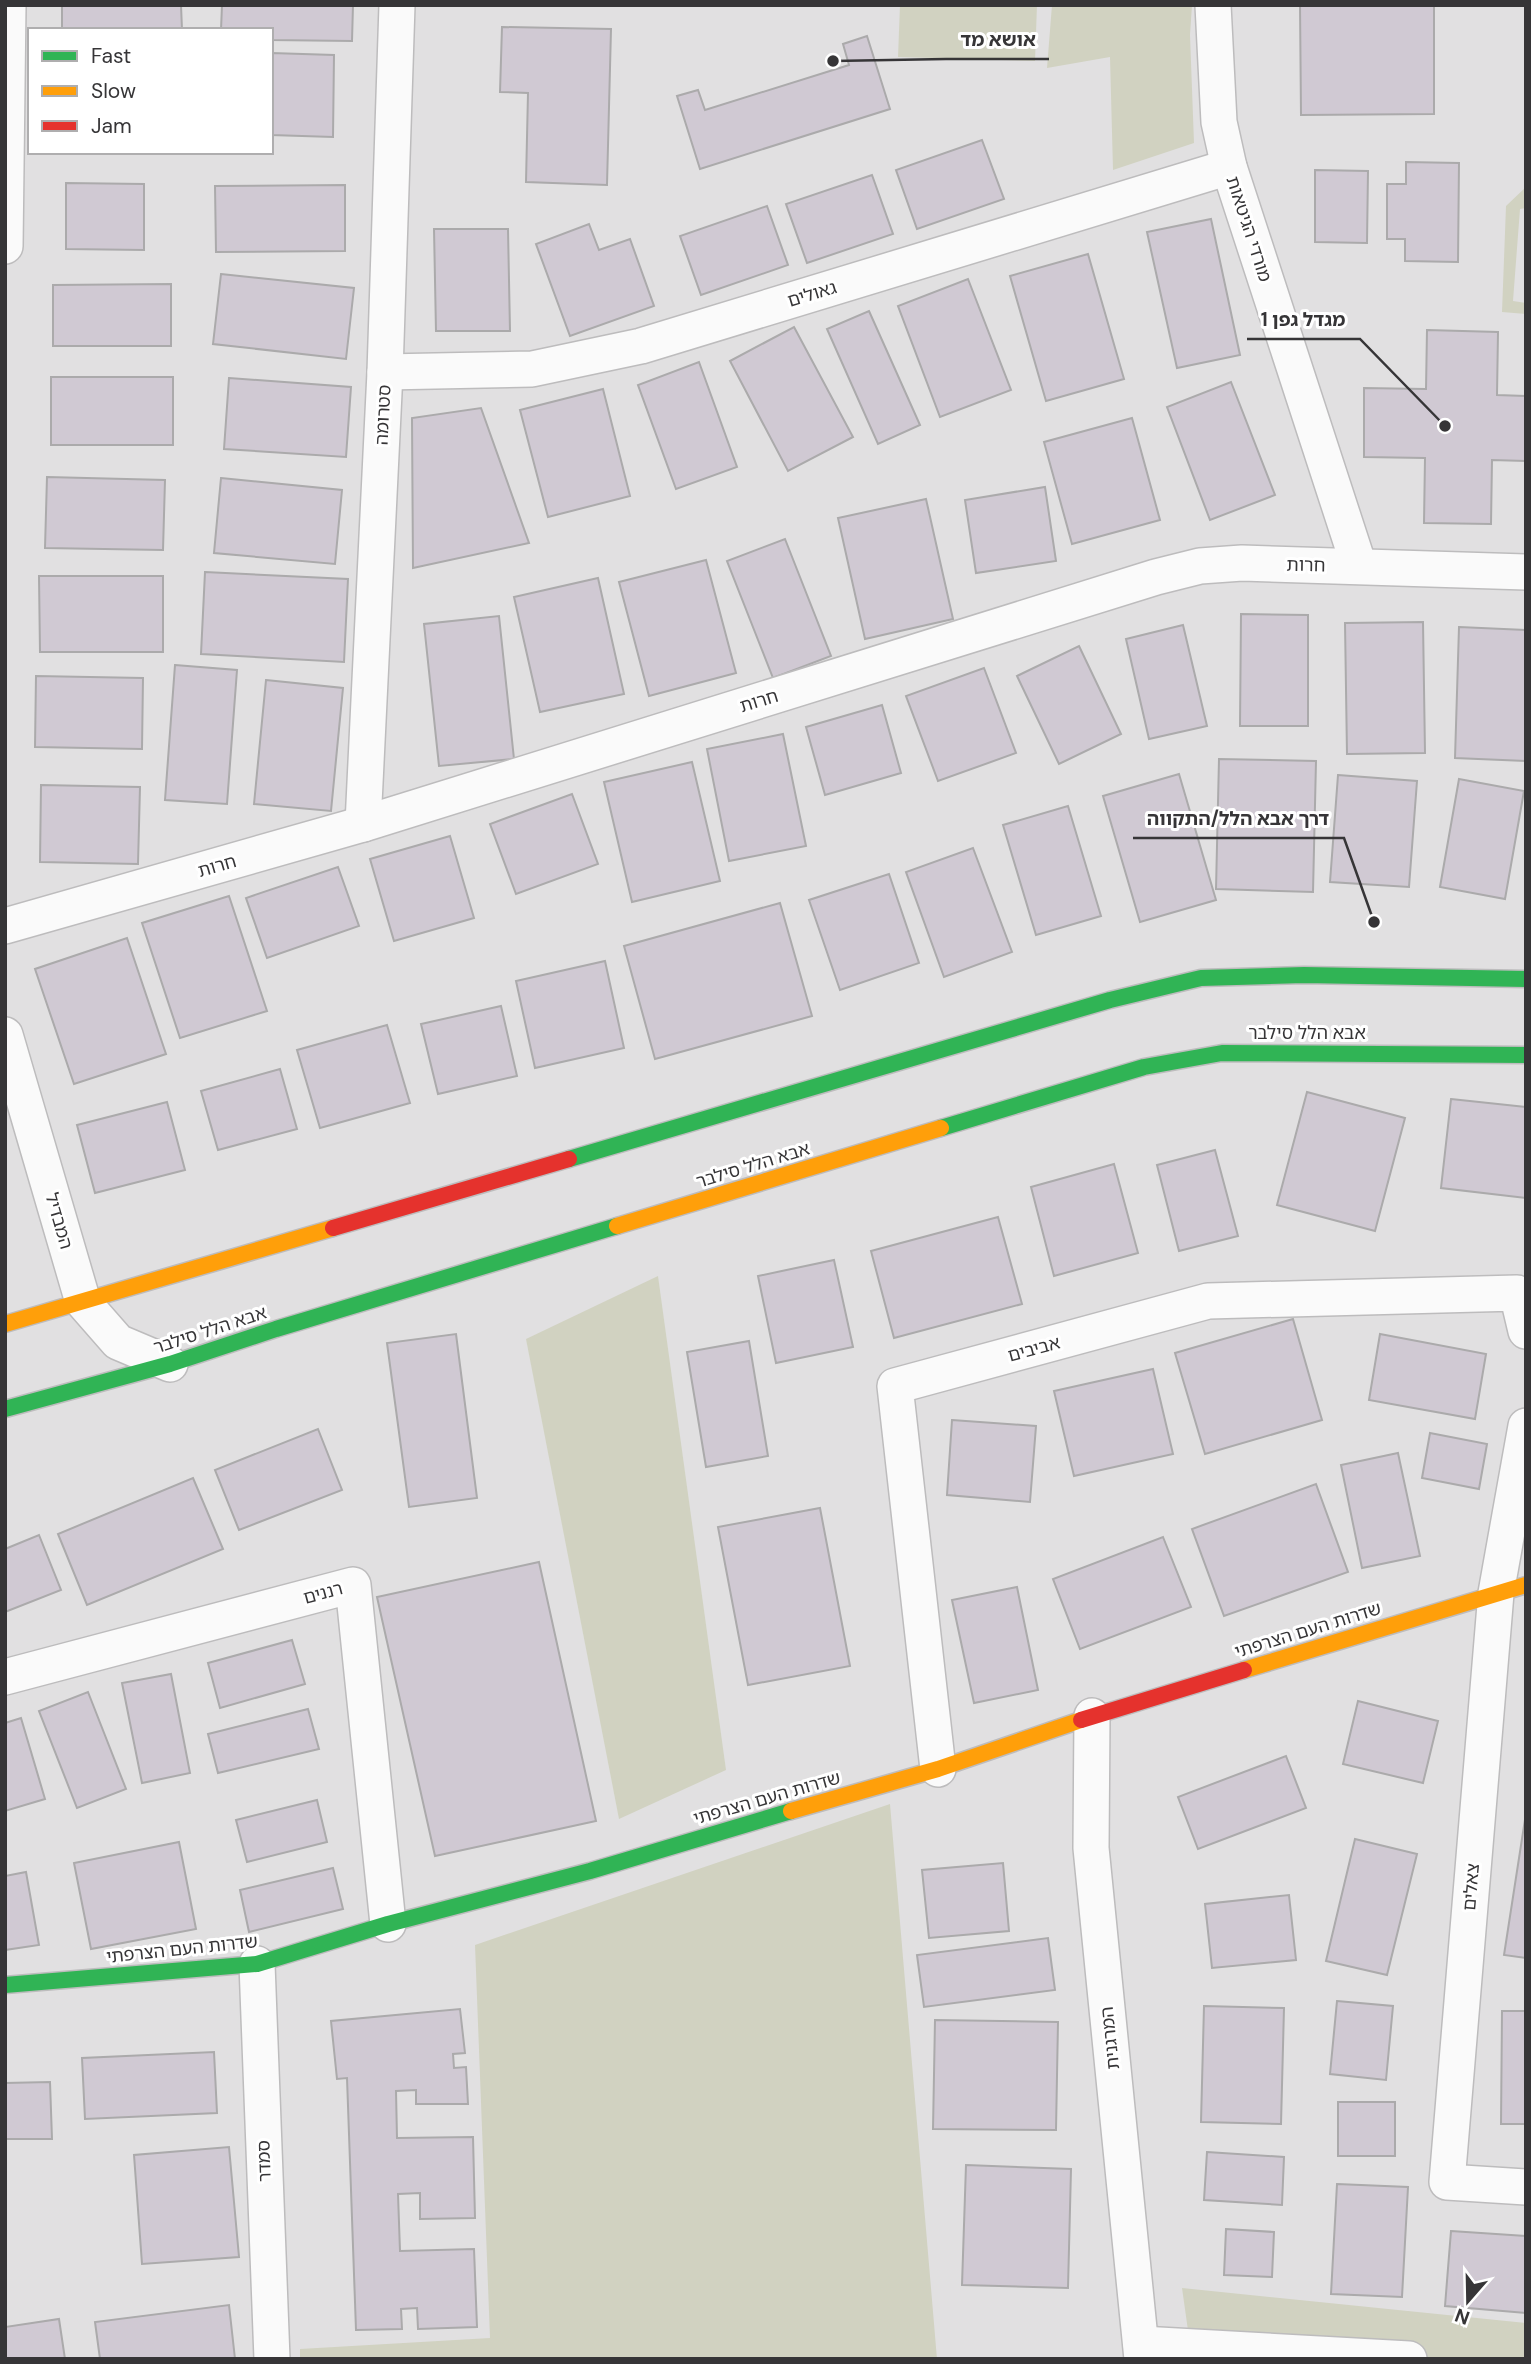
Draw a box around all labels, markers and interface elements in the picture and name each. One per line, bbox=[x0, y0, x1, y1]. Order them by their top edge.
callout: אושא מד bbox=[946, 19, 1049, 59]
text: אושא מד bbox=[960, 27, 1036, 52]
legend bbox=[28, 28, 273, 154]
text: Fast bbox=[91, 42, 131, 70]
text: Slow bbox=[91, 77, 136, 105]
text: Jam bbox=[91, 112, 132, 140]
street label: מורדי הגיטאות bbox=[1221, 173, 1277, 285]
street label: גאולים bbox=[785, 275, 840, 313]
callout: מגדל גפן 1 bbox=[1247, 299, 1360, 339]
text: מגדל גפן 1 bbox=[1261, 307, 1345, 332]
street label: סטרומה bbox=[369, 384, 397, 446]
street label: חרות bbox=[1286, 553, 1326, 577]
street label: חרות bbox=[737, 684, 781, 718]
callout: דרך אבא הלל/התקווה bbox=[1133, 798, 1344, 838]
text: דרך אבא הלל/התקווה bbox=[1147, 806, 1329, 831]
street label: חרות bbox=[195, 849, 239, 883]
street label: אבא הלל סילבר bbox=[1248, 1021, 1366, 1045]
street label: אבא הלל סילבר bbox=[693, 1136, 813, 1194]
street label: המבדיל bbox=[40, 1190, 78, 1252]
street label: אבא הלל סילבר bbox=[150, 1300, 270, 1360]
street label: אביבים bbox=[1005, 1331, 1063, 1367]
street label: רננים bbox=[301, 1576, 345, 1610]
street label: שדרות העם הצרפתי bbox=[1232, 1596, 1384, 1664]
street label: שדרות העם הצרפתי bbox=[691, 1766, 843, 1830]
street label: צאלים bbox=[1457, 1862, 1485, 1912]
street label: שדרות העם הצרפתי bbox=[105, 1929, 259, 1969]
street label: המרגנית bbox=[1095, 2005, 1125, 2071]
street label: סמדר bbox=[251, 2140, 277, 2182]
north arrow bbox=[1433, 2266, 1503, 2336]
text: N bbox=[1452, 2302, 1473, 2331]

